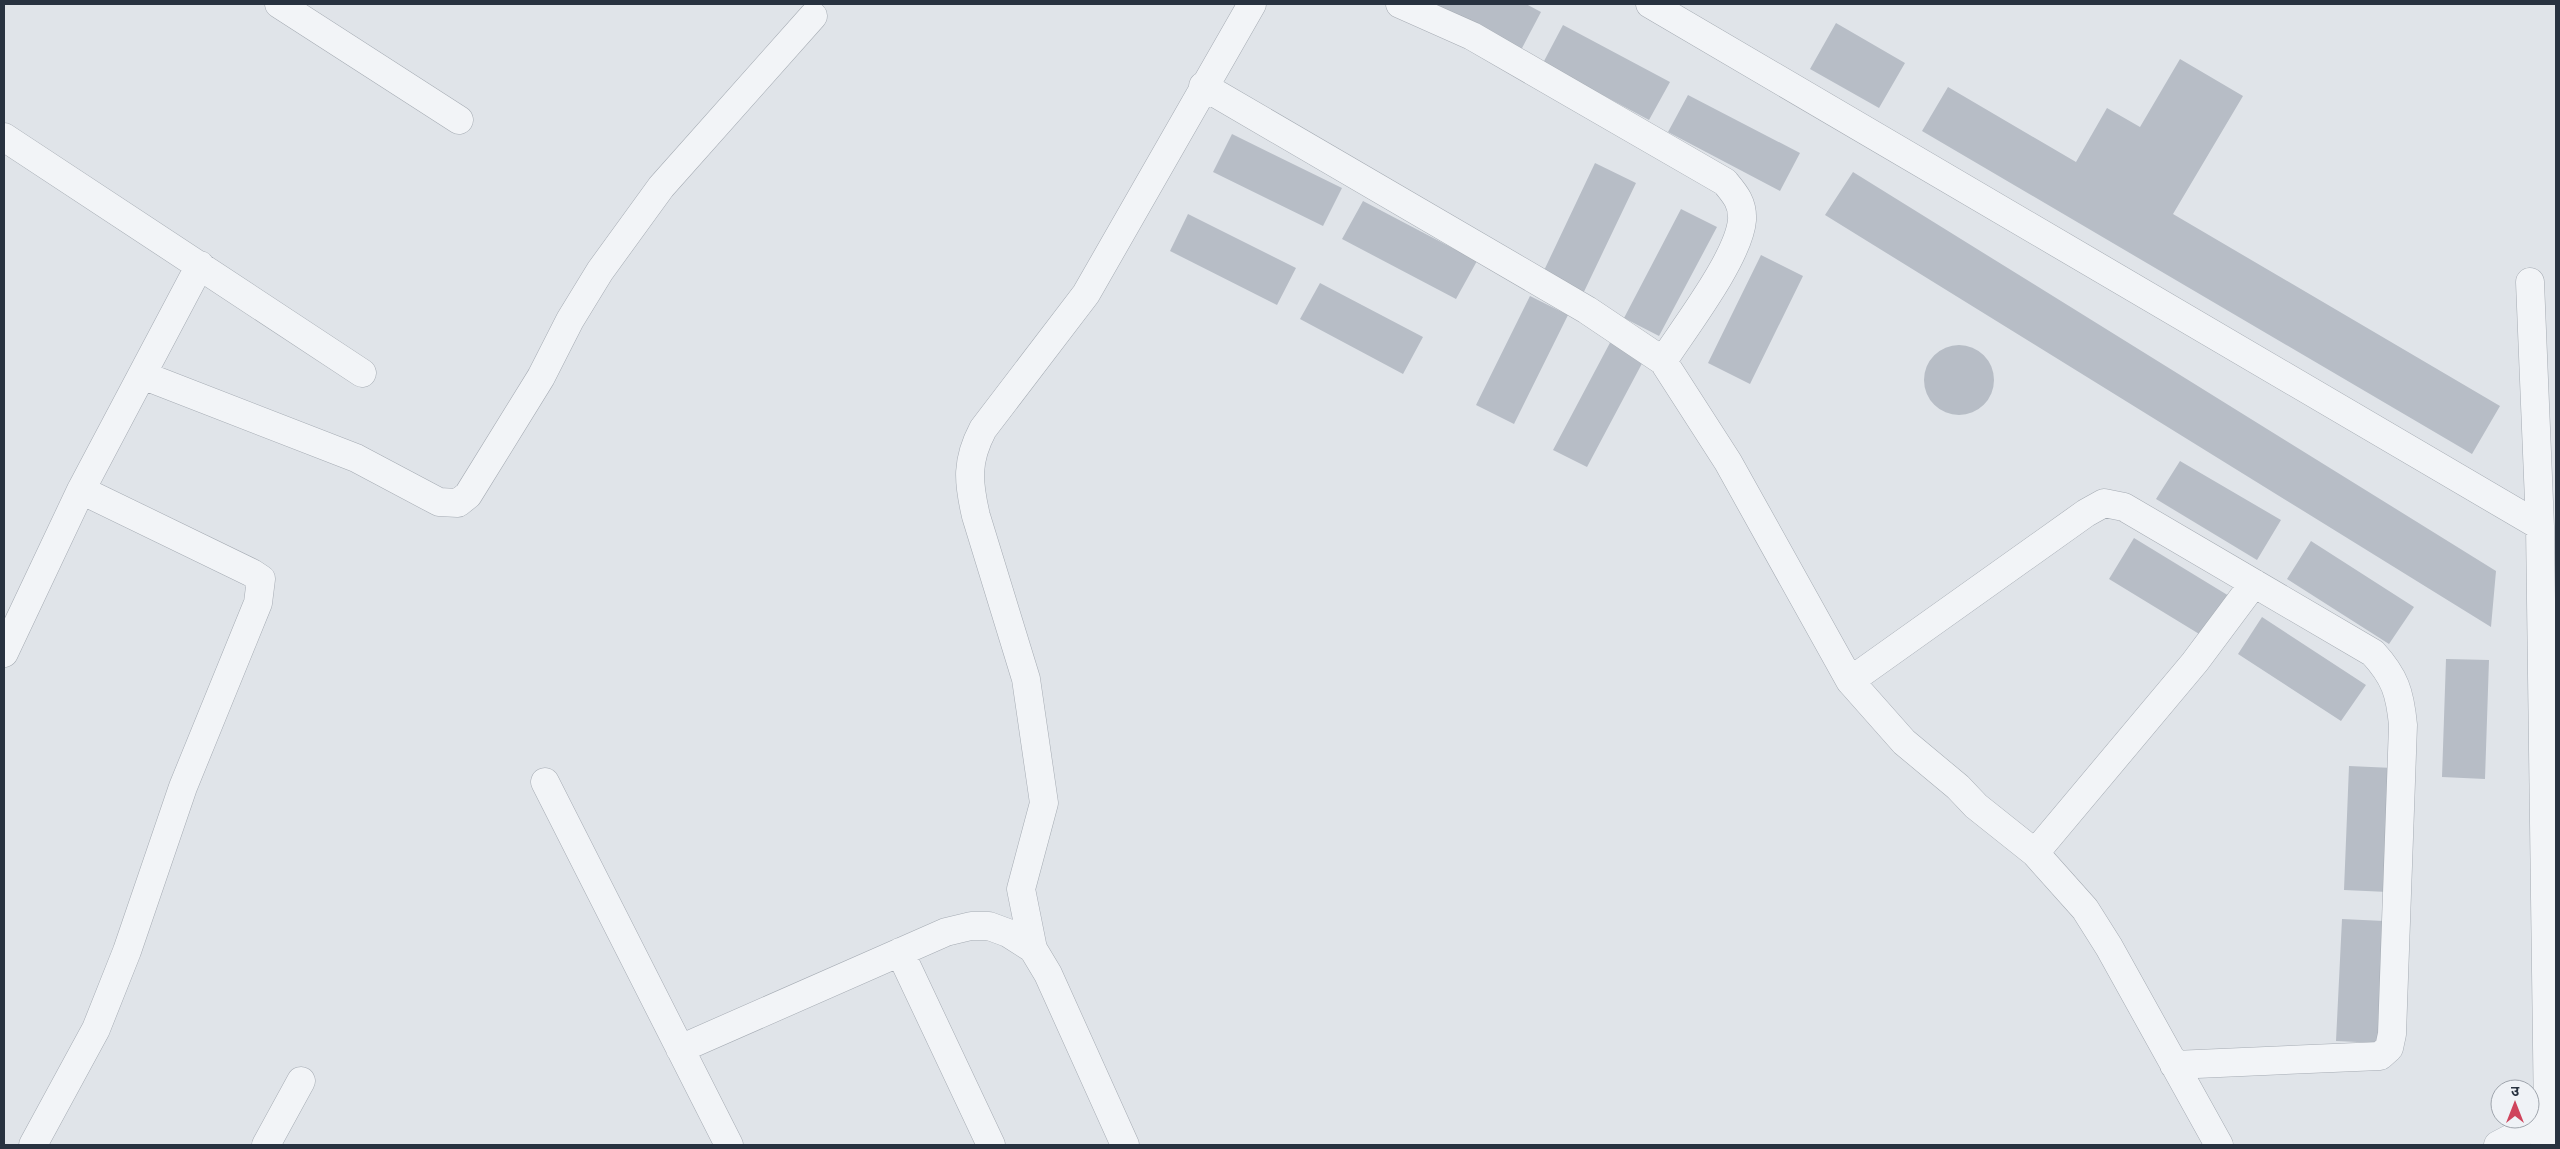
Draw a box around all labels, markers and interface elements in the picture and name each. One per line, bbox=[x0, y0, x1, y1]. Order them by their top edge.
north arrow bbox=[2490, 1079, 2540, 1129]
text: उ bbox=[2511, 1082, 2520, 1099]

